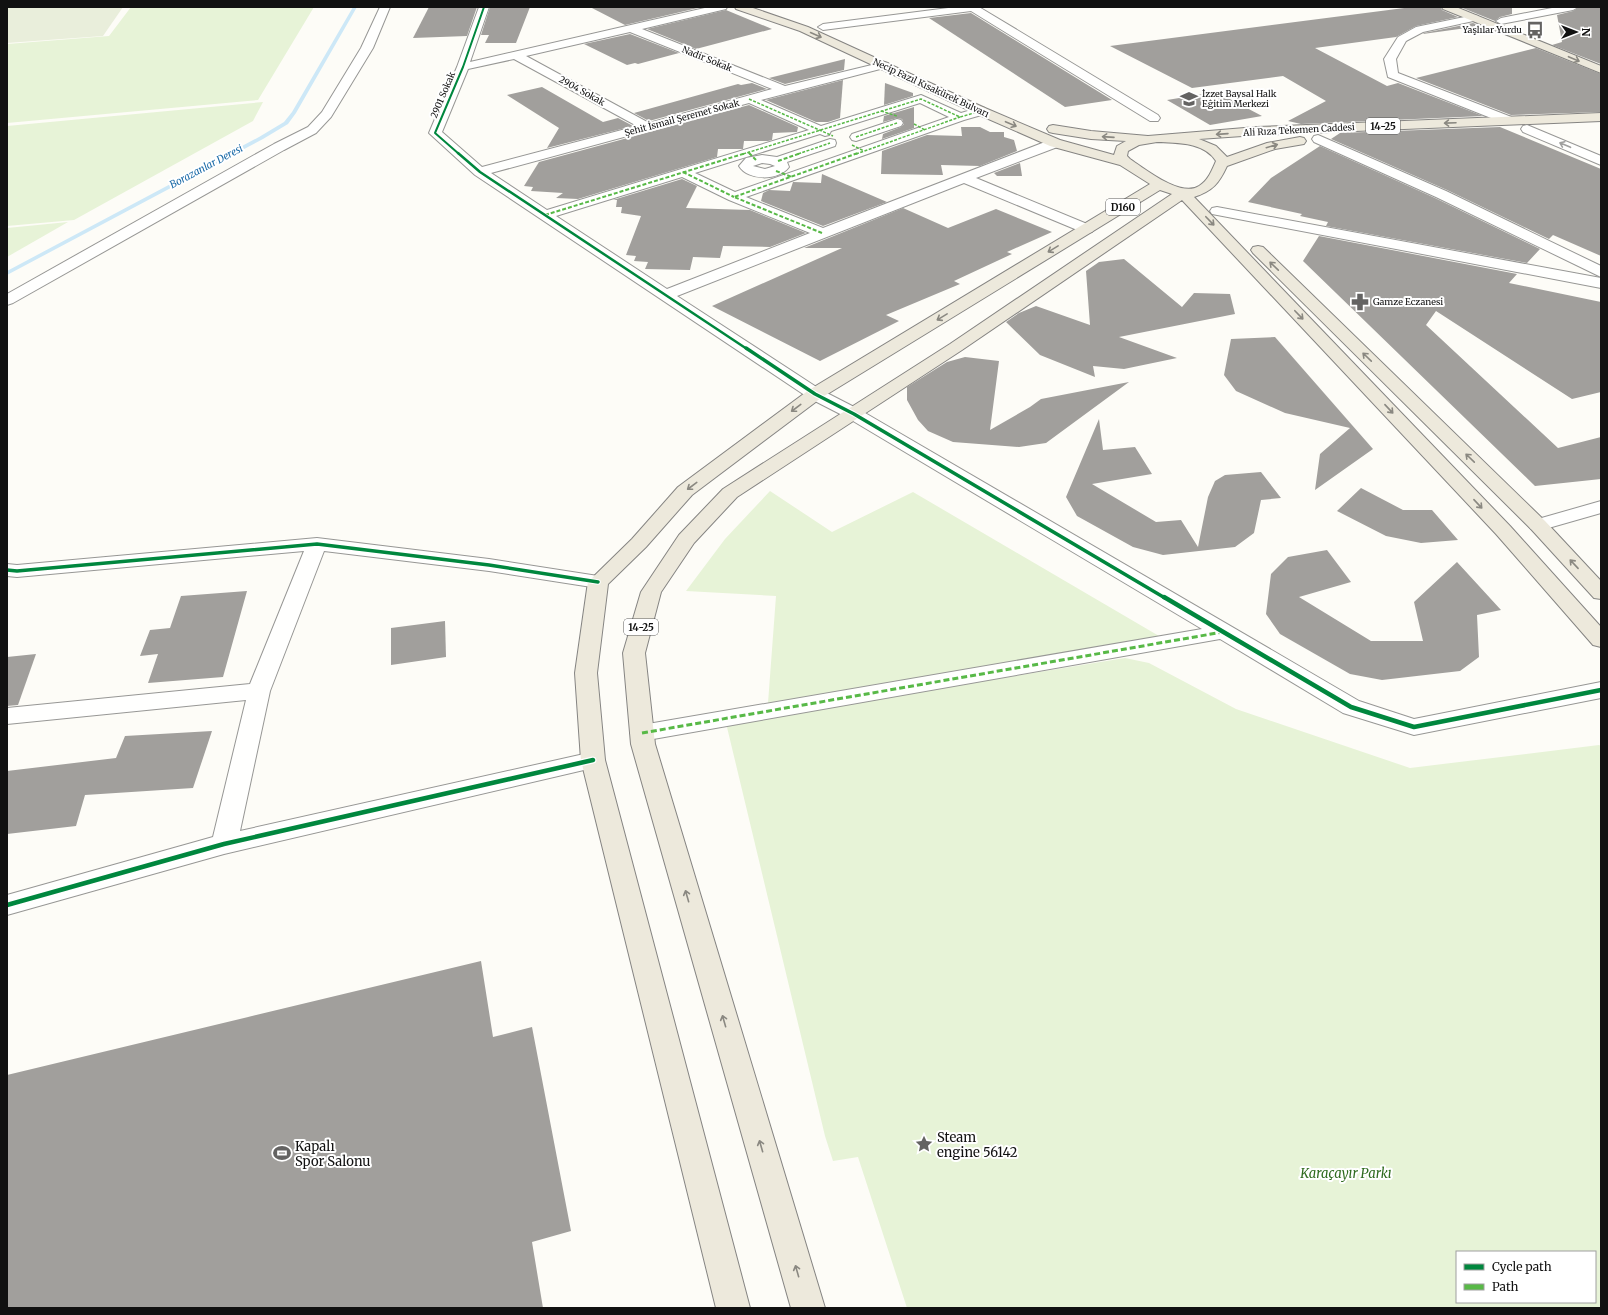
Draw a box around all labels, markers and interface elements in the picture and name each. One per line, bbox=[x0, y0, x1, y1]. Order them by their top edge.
north arrow bbox=[1556, 12, 1596, 52]
bus stop icon: Yaşlılar Yurdu bbox=[1525, 20, 1545, 40]
place label: Yaşlılar Yurdu bbox=[1461, 24, 1522, 35]
text: N bbox=[1579, 28, 1593, 37]
one-way arrow bbox=[810, 32, 822, 39]
street label: Nadir Sokak bbox=[681, 43, 734, 74]
street label: Necip Fazıl Kısakürek Bulvarı bbox=[871, 56, 991, 119]
one-way arrow bbox=[1567, 56, 1579, 63]
street label: 2901 Sokak bbox=[428, 70, 457, 120]
street label: 2904 Sokak bbox=[557, 73, 607, 108]
place label: İzzet Baysal Halk Eğitim Merkezi bbox=[1202, 88, 1277, 109]
school or university icon: İzzet Baysal Halk Eğitim Merkezi bbox=[1179, 89, 1199, 109]
street label: Şehit İsmail Şeremet Sokak bbox=[623, 97, 741, 138]
road number: 14-25 bbox=[1366, 118, 1400, 134]
one-way arrow bbox=[1444, 119, 1457, 127]
one-way arrow bbox=[1004, 121, 1016, 128]
street label: Ali Rıza Tekemen Caddesi bbox=[1242, 121, 1355, 138]
one-way arrow bbox=[1216, 130, 1229, 138]
one-way arrow bbox=[1102, 133, 1115, 140]
one-way arrow bbox=[1560, 141, 1572, 148]
water label: Borazanlar Deresi bbox=[167, 142, 245, 191]
one-way arrow bbox=[1266, 142, 1279, 149]
road number: D160 bbox=[1106, 199, 1140, 215]
one-way arrow bbox=[1205, 216, 1214, 226]
one-way arrow bbox=[1047, 246, 1059, 254]
one-way arrow bbox=[1269, 261, 1279, 271]
pharmacy icon: Gamze Eczanesi bbox=[1350, 292, 1370, 312]
place label: Gamze Eczanesi bbox=[1373, 296, 1443, 307]
one-way arrow bbox=[1295, 310, 1304, 320]
one-way arrow bbox=[936, 313, 948, 321]
one-way arrow bbox=[1362, 352, 1372, 362]
one-way arrow bbox=[791, 404, 802, 412]
one-way arrow bbox=[1384, 404, 1394, 414]
one-way arrow bbox=[1465, 453, 1475, 463]
one-way arrow bbox=[687, 482, 698, 490]
one-way arrow bbox=[1473, 498, 1482, 508]
one-way arrow bbox=[1570, 559, 1579, 569]
road number: 14-25 bbox=[624, 619, 658, 635]
one-way arrow bbox=[683, 890, 690, 903]
one-way arrow bbox=[720, 1015, 727, 1028]
place label: Steam engine 56142 bbox=[937, 1129, 1018, 1161]
place icon: Steam engine 56142 bbox=[914, 1134, 934, 1154]
place label: Kapalı Spor Salonu bbox=[295, 1138, 370, 1170]
one-way arrow bbox=[756, 1140, 764, 1153]
sports icon: Kapalı Spor Salonu bbox=[272, 1143, 292, 1163]
park label: Karaçayır Parkı bbox=[1299, 1165, 1392, 1182]
legend bbox=[1456, 1251, 1596, 1303]
text: Cycle path bbox=[1492, 1259, 1552, 1274]
one-way arrow bbox=[793, 1264, 800, 1277]
text: Path bbox=[1492, 1279, 1518, 1294]

